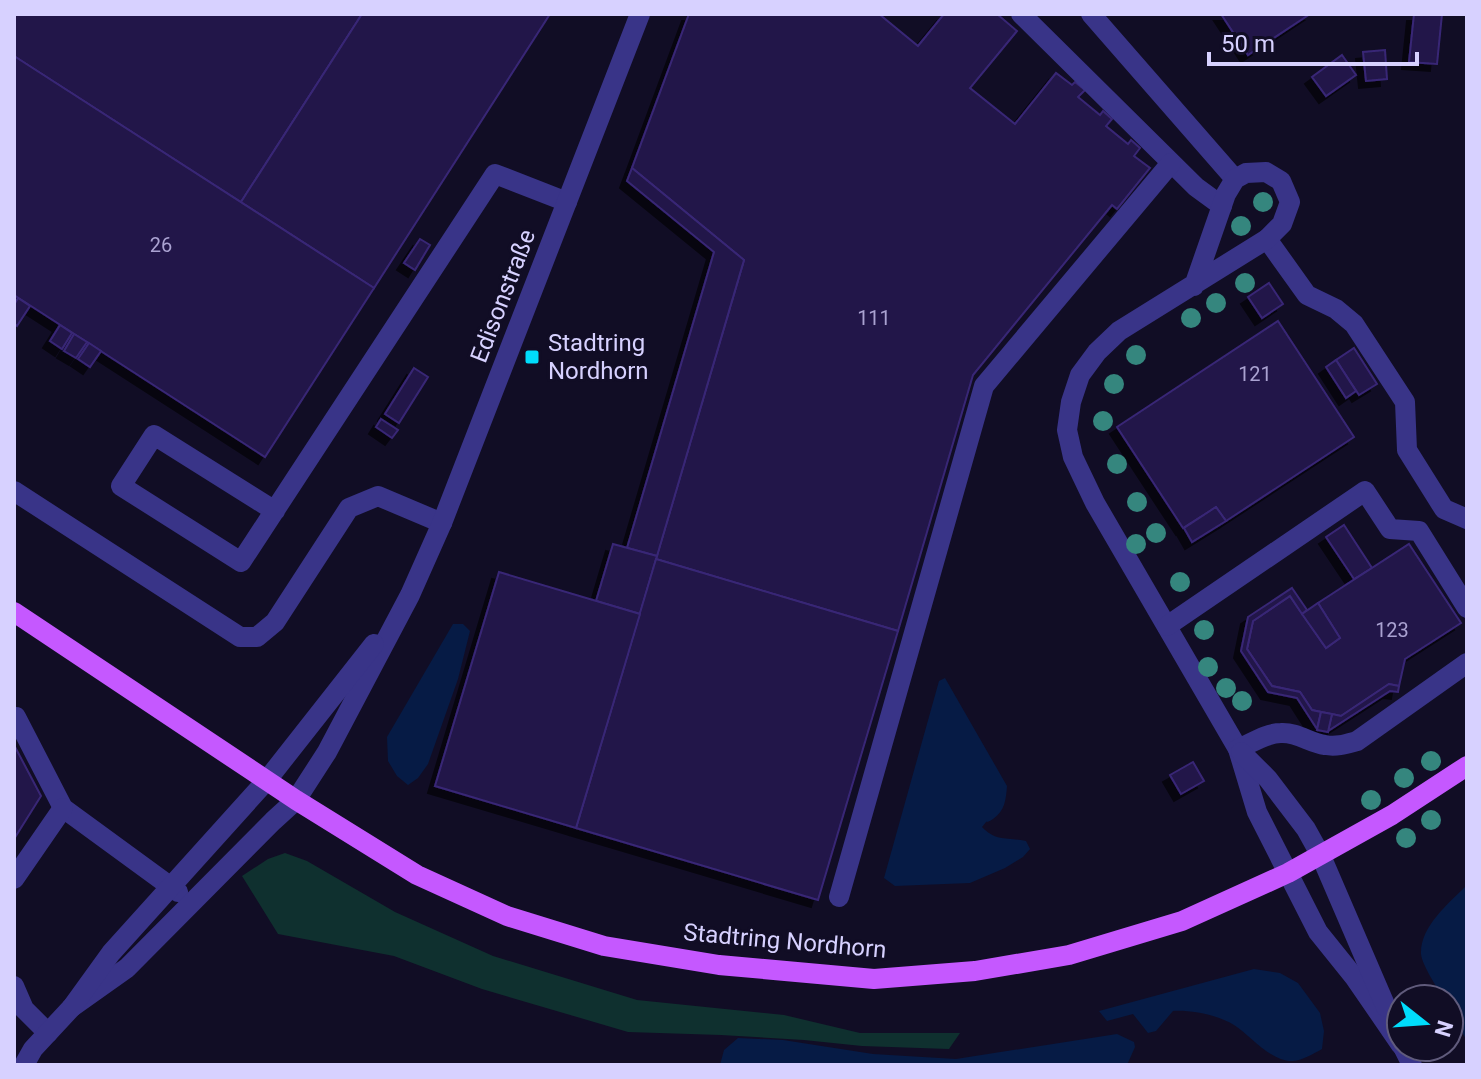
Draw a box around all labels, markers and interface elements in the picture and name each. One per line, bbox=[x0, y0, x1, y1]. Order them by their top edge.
scale bar bbox=[1209, 16, 1417, 66]
text: 50 m bbox=[1221, 30, 1275, 58]
street label: Edisonstraße bbox=[465, 226, 541, 366]
house number: 26 bbox=[150, 233, 172, 257]
house number: 111 bbox=[857, 306, 891, 330]
place label: Stadtring Nordhorn bbox=[548, 329, 649, 385]
marker: Stadtring Nordhorn bbox=[523, 348, 541, 366]
house number: 121 bbox=[1238, 362, 1272, 386]
house number: 123 bbox=[1375, 618, 1409, 642]
street label: Stadtring Nordhorn bbox=[682, 918, 888, 964]
north arrow bbox=[1385, 983, 1465, 1063]
text: N bbox=[1429, 1018, 1458, 1040]

